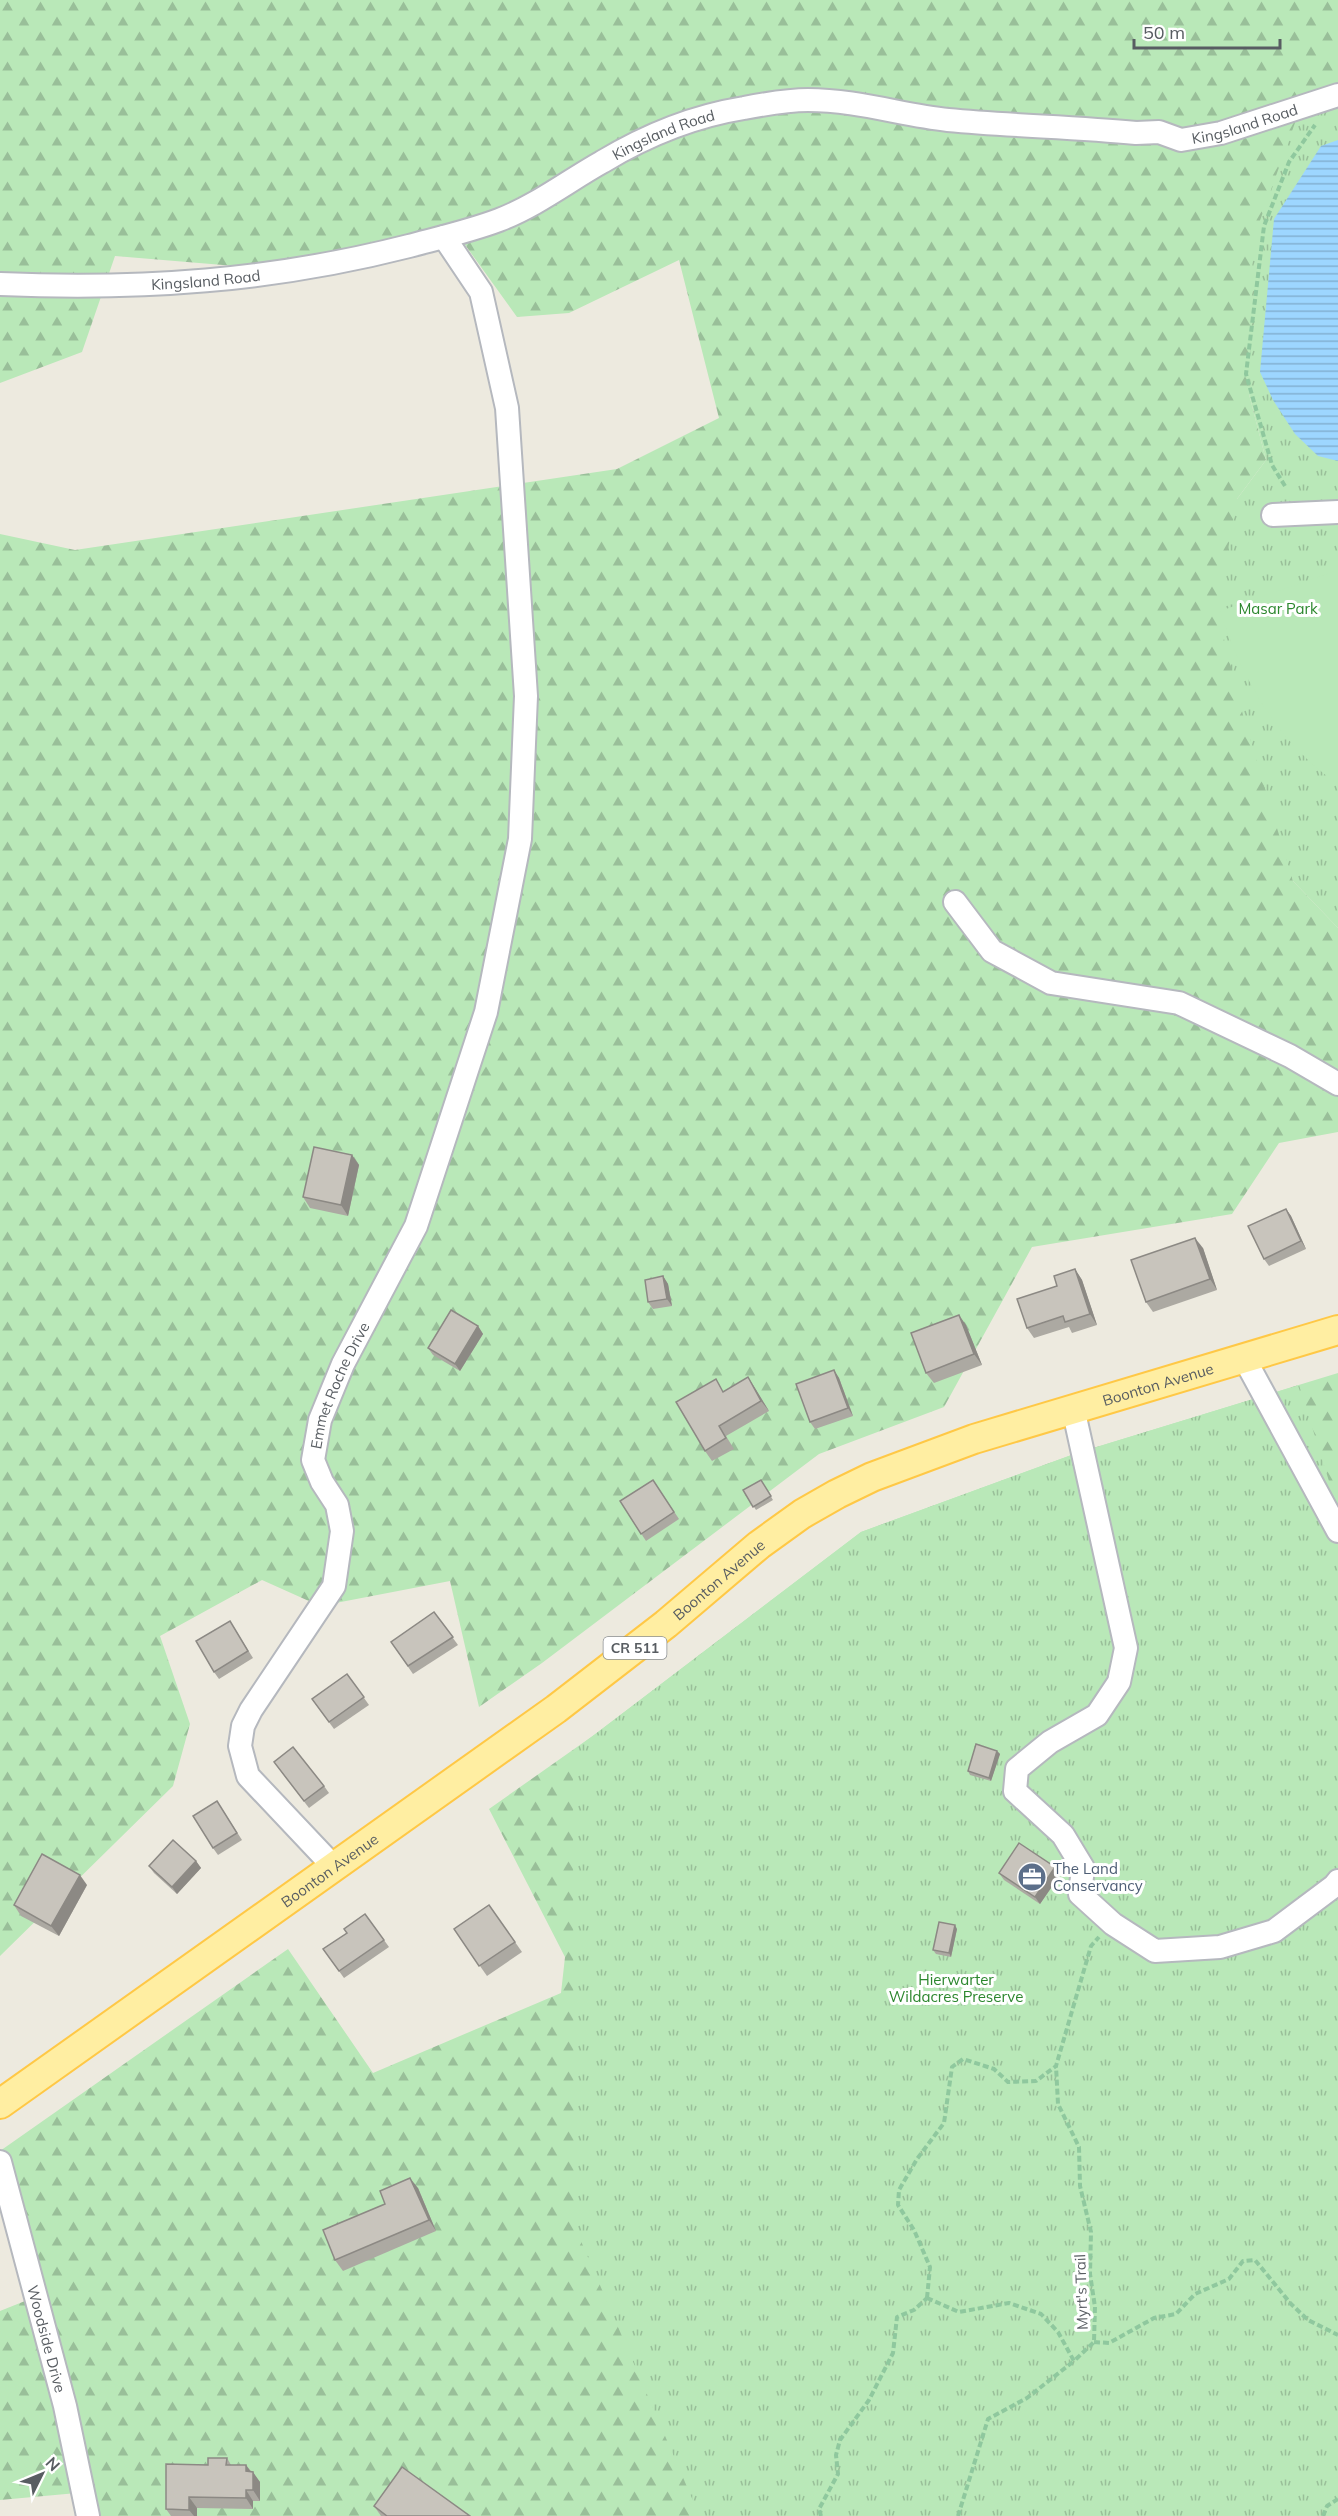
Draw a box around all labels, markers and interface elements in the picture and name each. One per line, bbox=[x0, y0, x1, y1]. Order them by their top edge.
scale bar bbox=[1134, 12, 1280, 50]
text: 50 m bbox=[1143, 21, 1185, 44]
street label: Kingsland Road bbox=[1190, 99, 1300, 147]
street label: Kingsland Road bbox=[608, 105, 717, 164]
street label: Kingsland Road bbox=[151, 265, 261, 294]
park label: Masar Park bbox=[1238, 599, 1318, 618]
street label: Emmet Roche Drive bbox=[306, 1319, 373, 1450]
street label: Boonton Avenue bbox=[1100, 1358, 1216, 1410]
street label: Boonton Avenue bbox=[669, 1535, 768, 1624]
road number: CR 511 bbox=[604, 1637, 666, 1659]
street label: Boonton Avenue bbox=[277, 1829, 382, 1911]
place label: The Land Conservancy bbox=[1053, 1859, 1143, 1895]
office icon: The Land Conservancy bbox=[1016, 1861, 1048, 1893]
park label: Hierwarter Wildacres Preserve bbox=[889, 1970, 1023, 2006]
street label: Myrt's Trail bbox=[1070, 2254, 1092, 2330]
street label: Woodside Drive bbox=[24, 2283, 70, 2395]
north arrow bbox=[12, 2444, 72, 2504]
text: N bbox=[42, 2453, 64, 2475]

